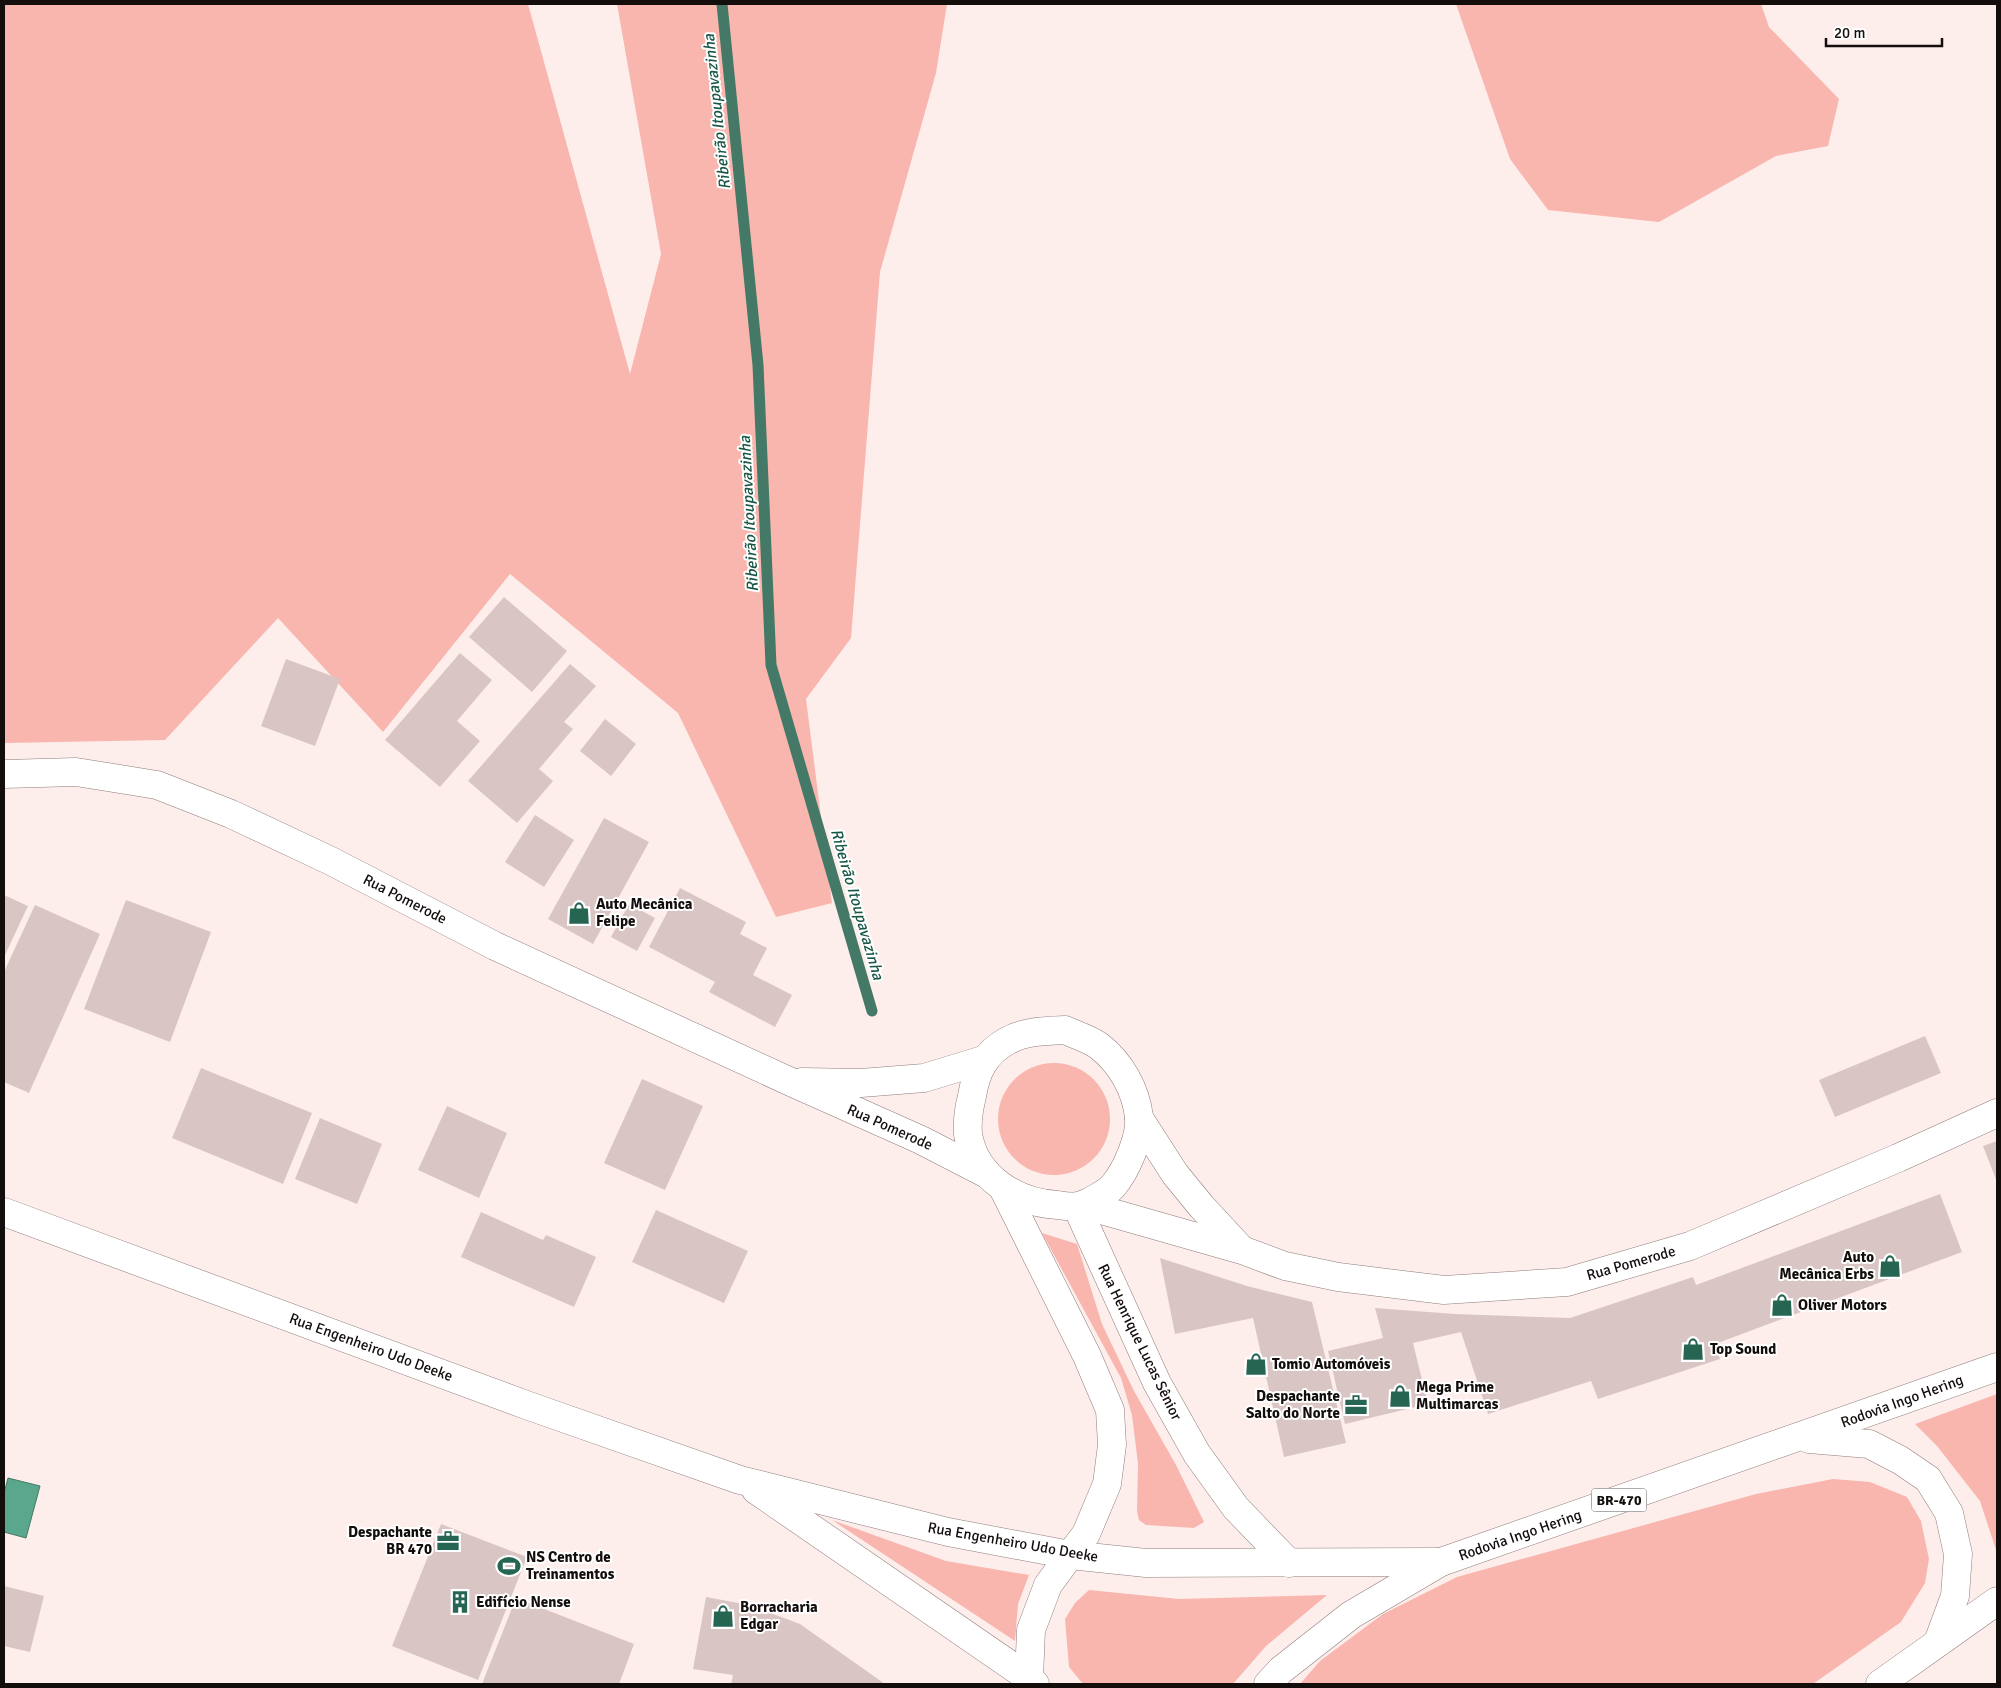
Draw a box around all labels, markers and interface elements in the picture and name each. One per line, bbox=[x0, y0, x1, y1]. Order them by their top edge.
scale bar bbox=[1826, 15, 1942, 47]
text: 20 m bbox=[1834, 24, 1865, 42]
water label: Ribeirão Itoupavazinha bbox=[699, 32, 735, 191]
water label: Ribeirão Itoupavazinha bbox=[735, 434, 763, 593]
water label: Ribeirão Itoupavazinha bbox=[826, 826, 888, 983]
street label: Rua Pomerode bbox=[360, 870, 450, 928]
place label: Auto Mecânica Felipe bbox=[596, 895, 693, 930]
shop icon: Auto Mecânica Felipe bbox=[566, 900, 592, 926]
street label: Rua Pomerode bbox=[844, 1100, 936, 1154]
street label: Rua Pomerode bbox=[1584, 1242, 1678, 1284]
place label: Auto Mecânica Erbs bbox=[1779, 1248, 1874, 1283]
shop icon: Auto Mecânica Erbs bbox=[1877, 1253, 1903, 1279]
street label: Rua Henrique Lucas Sênior bbox=[1094, 1261, 1186, 1424]
shop icon: Oliver Motors bbox=[1769, 1292, 1795, 1318]
place label: Oliver Motors bbox=[1798, 1296, 1887, 1314]
street label: Rua Engenheiro Udo Deeke bbox=[287, 1309, 455, 1385]
shop icon: Top Sound bbox=[1680, 1336, 1706, 1362]
place label: Top Sound bbox=[1710, 1340, 1776, 1358]
shop icon: Tomio Automóveis bbox=[1243, 1351, 1269, 1377]
place label: Tomio Automóveis bbox=[1272, 1355, 1391, 1373]
street label: Rodovia Ingo Hering bbox=[1838, 1370, 1966, 1432]
place label: Mega Prime Multimarcas bbox=[1416, 1378, 1499, 1413]
shop icon: Mega Prime Multimarcas bbox=[1387, 1383, 1413, 1409]
place label: Despachante Salto do Norte bbox=[1246, 1387, 1340, 1422]
office icon: Despachante Salto do Norte bbox=[1343, 1392, 1369, 1418]
road number: BR-470 bbox=[1592, 1488, 1646, 1512]
street label: Rodovia Ingo Hering bbox=[1456, 1505, 1584, 1565]
street label: Rua Engenheiro Udo Deeke bbox=[926, 1518, 1100, 1566]
place label: Despachante BR 470 bbox=[348, 1523, 432, 1558]
office icon: Despachante BR 470 bbox=[435, 1528, 461, 1554]
place label: NS Centro de Treinamentos bbox=[526, 1548, 615, 1583]
sports icon: NS Centro de Treinamentos bbox=[496, 1553, 522, 1579]
building icon: Edifício Nense bbox=[447, 1589, 473, 1615]
place label: Edifício Nense bbox=[476, 1593, 571, 1611]
place label: Borracharia Edgar bbox=[740, 1598, 818, 1633]
shop icon: Borracharia Edgar bbox=[710, 1603, 736, 1629]

